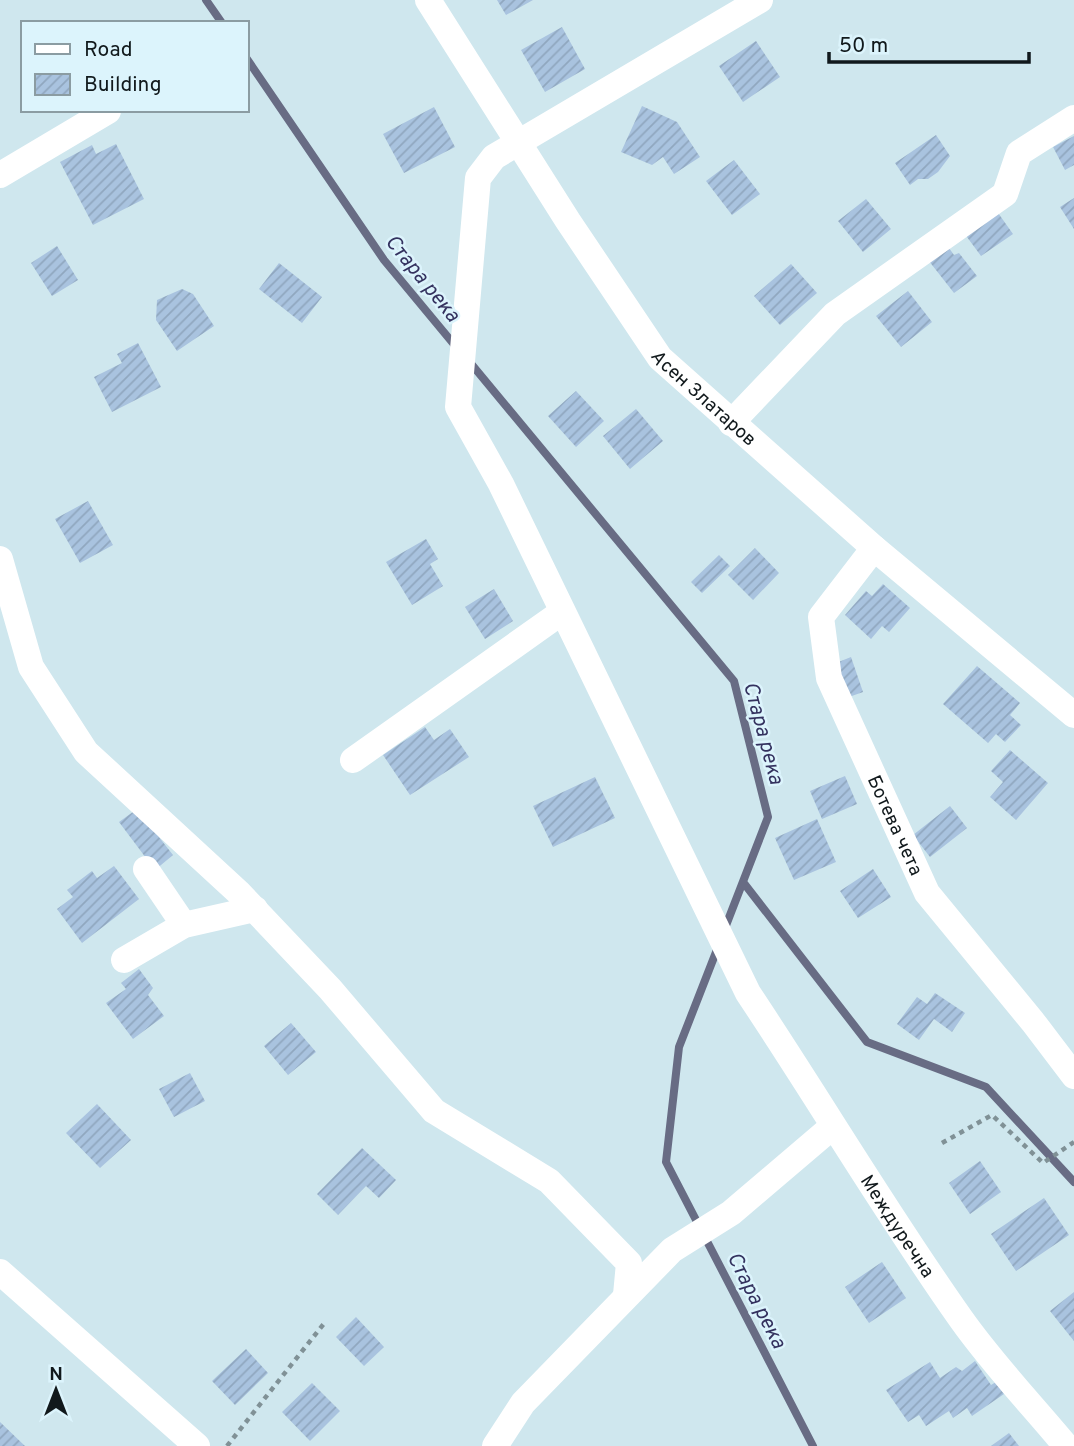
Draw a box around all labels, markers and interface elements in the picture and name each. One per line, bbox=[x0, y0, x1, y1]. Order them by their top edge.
legend bbox=[21, 21, 248, 112]
scale bar bbox=[829, 21, 1028, 65]
text: 50 m bbox=[839, 33, 888, 60]
text: Road bbox=[84, 37, 133, 64]
text: Building bbox=[84, 72, 162, 99]
water label: Стара река bbox=[378, 230, 465, 328]
street label: Асен Златаров bbox=[644, 346, 761, 452]
water label: Стара река bbox=[736, 679, 789, 788]
street label: Ботева чета bbox=[861, 772, 927, 880]
street label: Междуречна bbox=[854, 1171, 939, 1283]
water label: Стара река bbox=[720, 1248, 792, 1354]
north arrow bbox=[21, 1355, 91, 1425]
text: N bbox=[49, 1363, 63, 1387]

